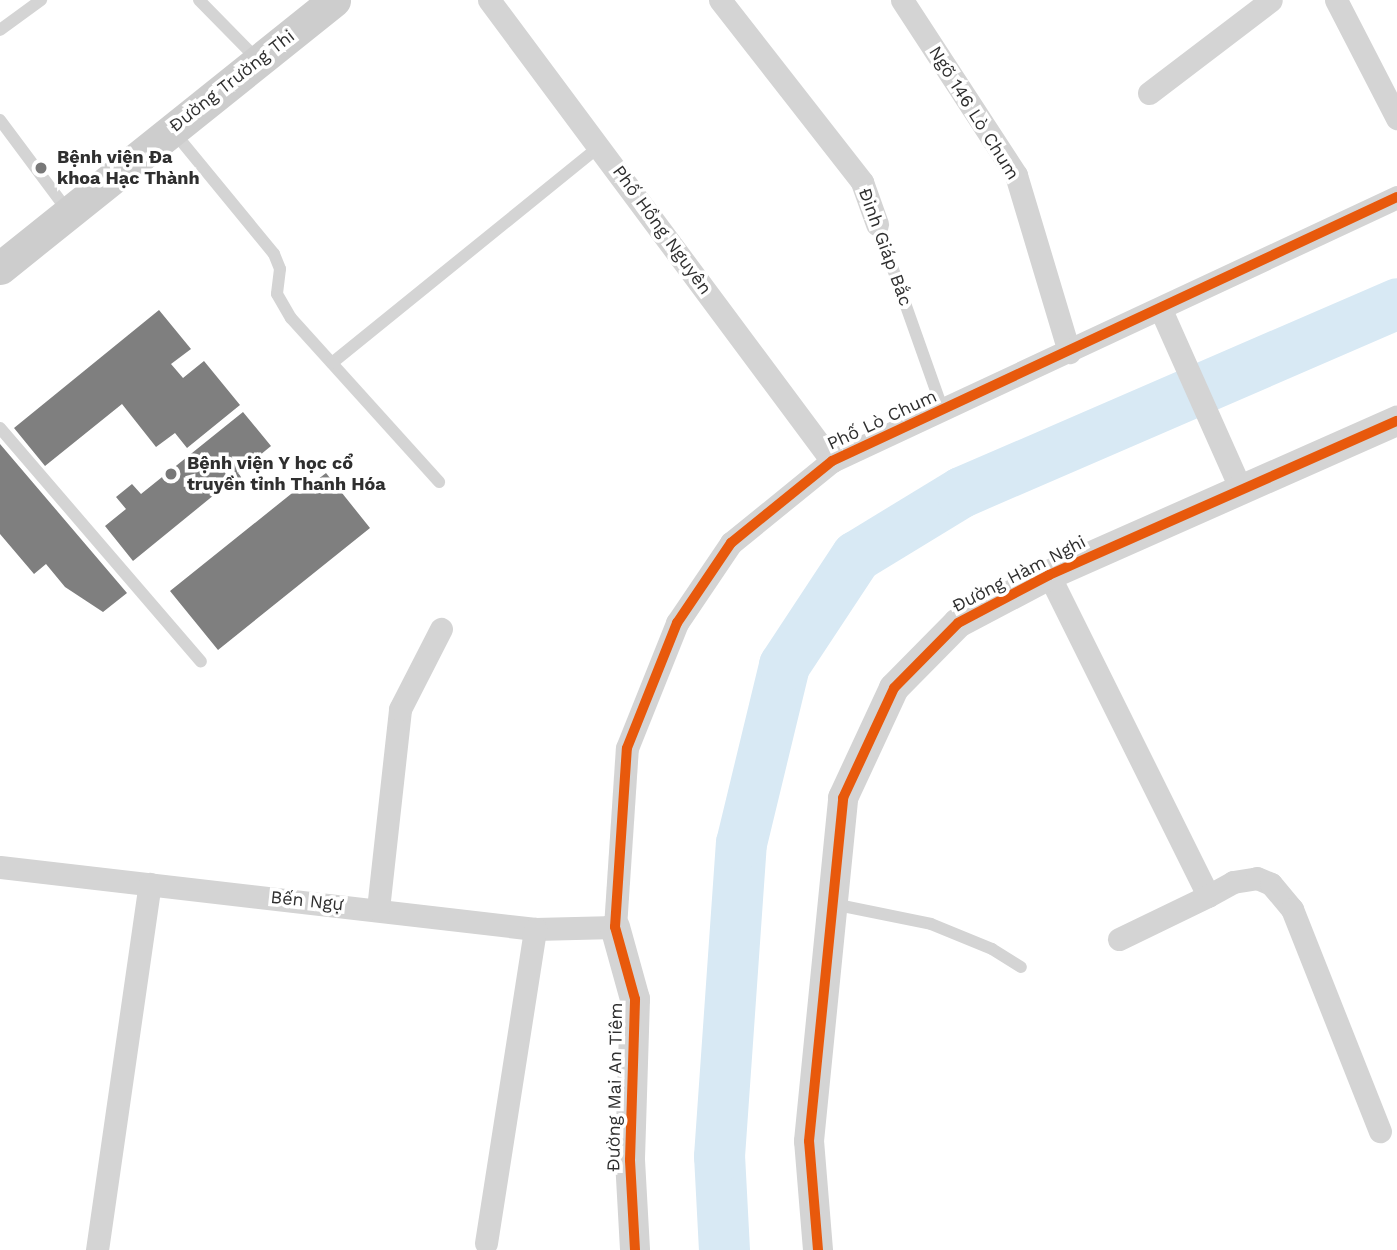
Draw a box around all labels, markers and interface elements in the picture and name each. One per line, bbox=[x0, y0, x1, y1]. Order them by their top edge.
street label: Đường Trường Thi bbox=[165, 25, 299, 137]
street label: Ngõ 146 Lò Chum bbox=[924, 42, 1024, 184]
place label: Bệnh viện Đa khoa Hạc Thành bbox=[57, 147, 200, 190]
marker: Bệnh viện Đa khoa Hạc Thành bbox=[31, 158, 51, 178]
street label: Phố Hồng Nguyên bbox=[608, 161, 716, 299]
street label: Đinh Giáp Bắc bbox=[854, 185, 916, 309]
street label: Phố Lò Chum bbox=[824, 385, 940, 455]
place label: Bệnh viện Y học cổ truyền tỉnh Thanh Hóa bbox=[187, 453, 386, 496]
marker: Bệnh viện Y học cổ truyền tỉnh Thanh Hóa bbox=[161, 464, 181, 484]
street label: Đường Hàm Nghi bbox=[949, 531, 1089, 617]
street label: Bến Ngự bbox=[270, 886, 344, 916]
street label: Đường Mai An Tiêm bbox=[603, 1002, 627, 1172]

